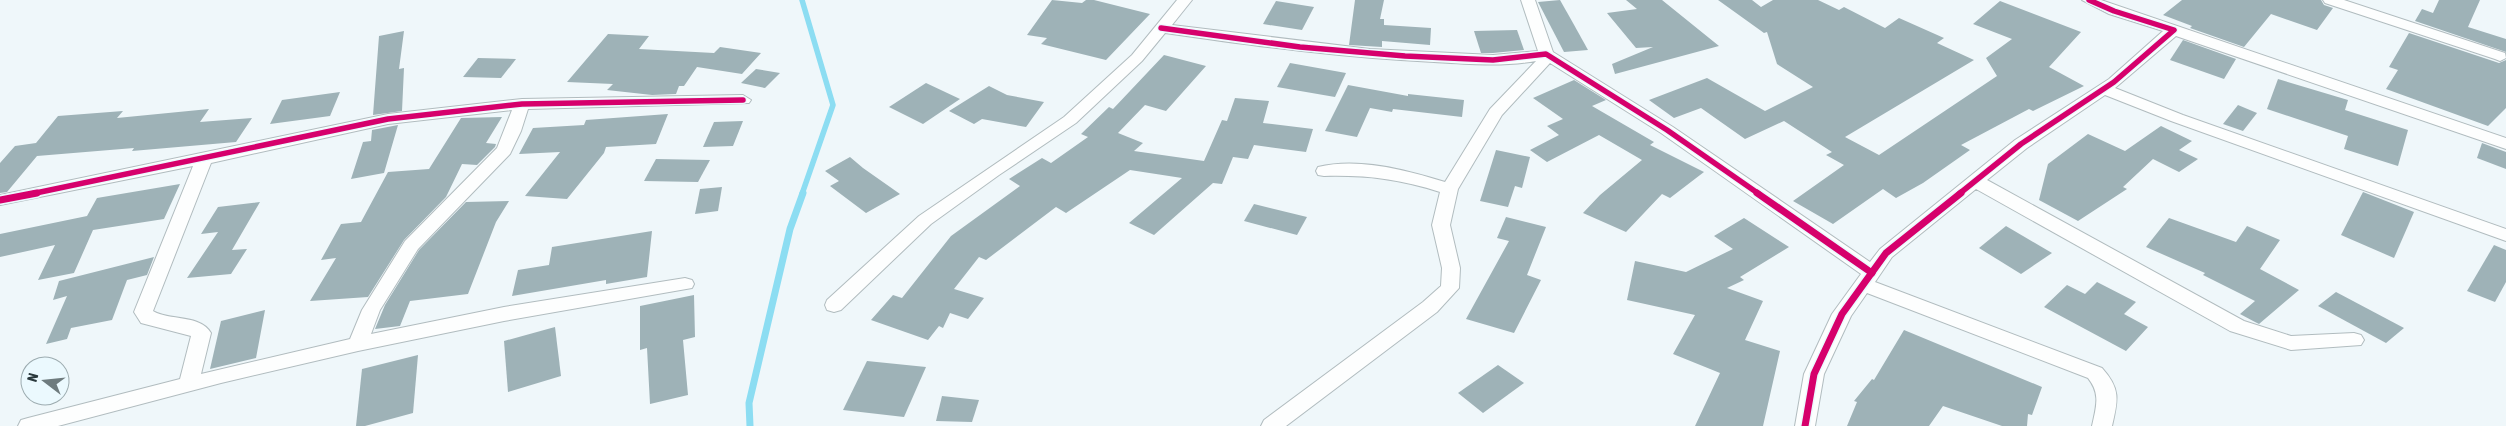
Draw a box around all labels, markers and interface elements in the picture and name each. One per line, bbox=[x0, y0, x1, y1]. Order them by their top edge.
north arrow bbox=[20, 356, 70, 406]
text: N bbox=[24, 371, 41, 384]

